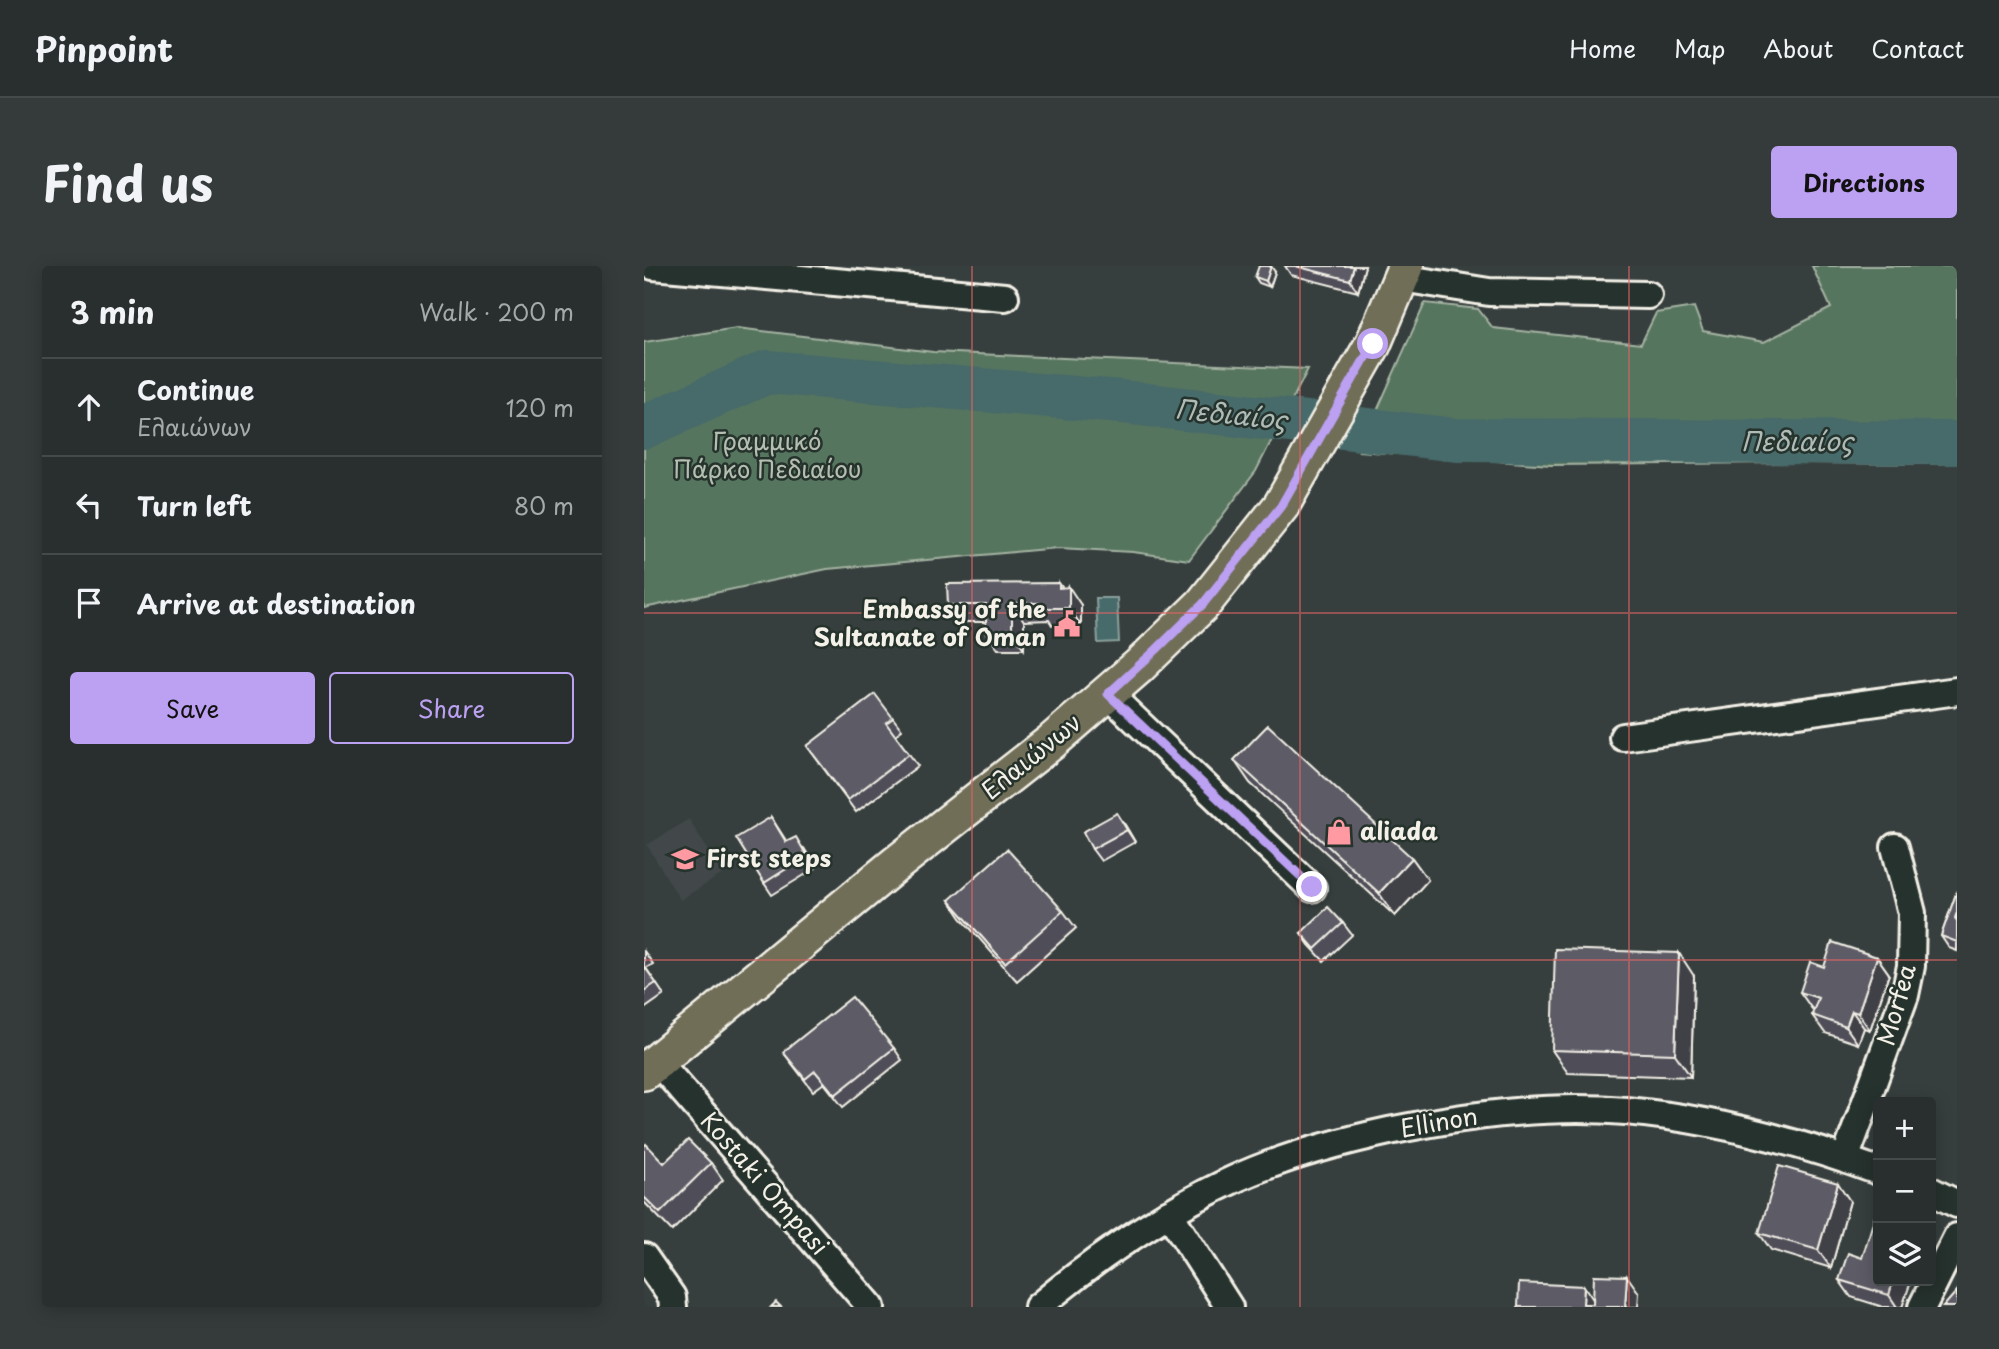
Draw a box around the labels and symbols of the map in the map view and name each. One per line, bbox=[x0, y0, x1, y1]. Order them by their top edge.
route start bbox=[1357, 328, 1388, 359]
water label: Πεδιαίος bbox=[1173, 388, 1292, 439]
water label: Πεδιαίος bbox=[1741, 421, 1856, 460]
park label: Γραμμικό Πάρκο Πεδιαίου bbox=[673, 422, 862, 486]
place label: Embassy of the Sultanate of Oman bbox=[814, 590, 1046, 654]
public building icon: Embassy of the Sultanate of Oman bbox=[1052, 609, 1082, 639]
street label: Ελαιώνων bbox=[973, 704, 1089, 807]
place label: aliada bbox=[1360, 812, 1438, 848]
shop icon: aliada bbox=[1324, 817, 1354, 847]
place label: First steps bbox=[706, 839, 831, 875]
school or university icon: First steps bbox=[670, 844, 700, 874]
route end bbox=[1296, 871, 1327, 902]
street label: Morfea bbox=[1866, 959, 1924, 1050]
street label: Ellinon bbox=[1397, 1097, 1480, 1146]
street label: Kostaki Ompasi bbox=[693, 1103, 838, 1262]

